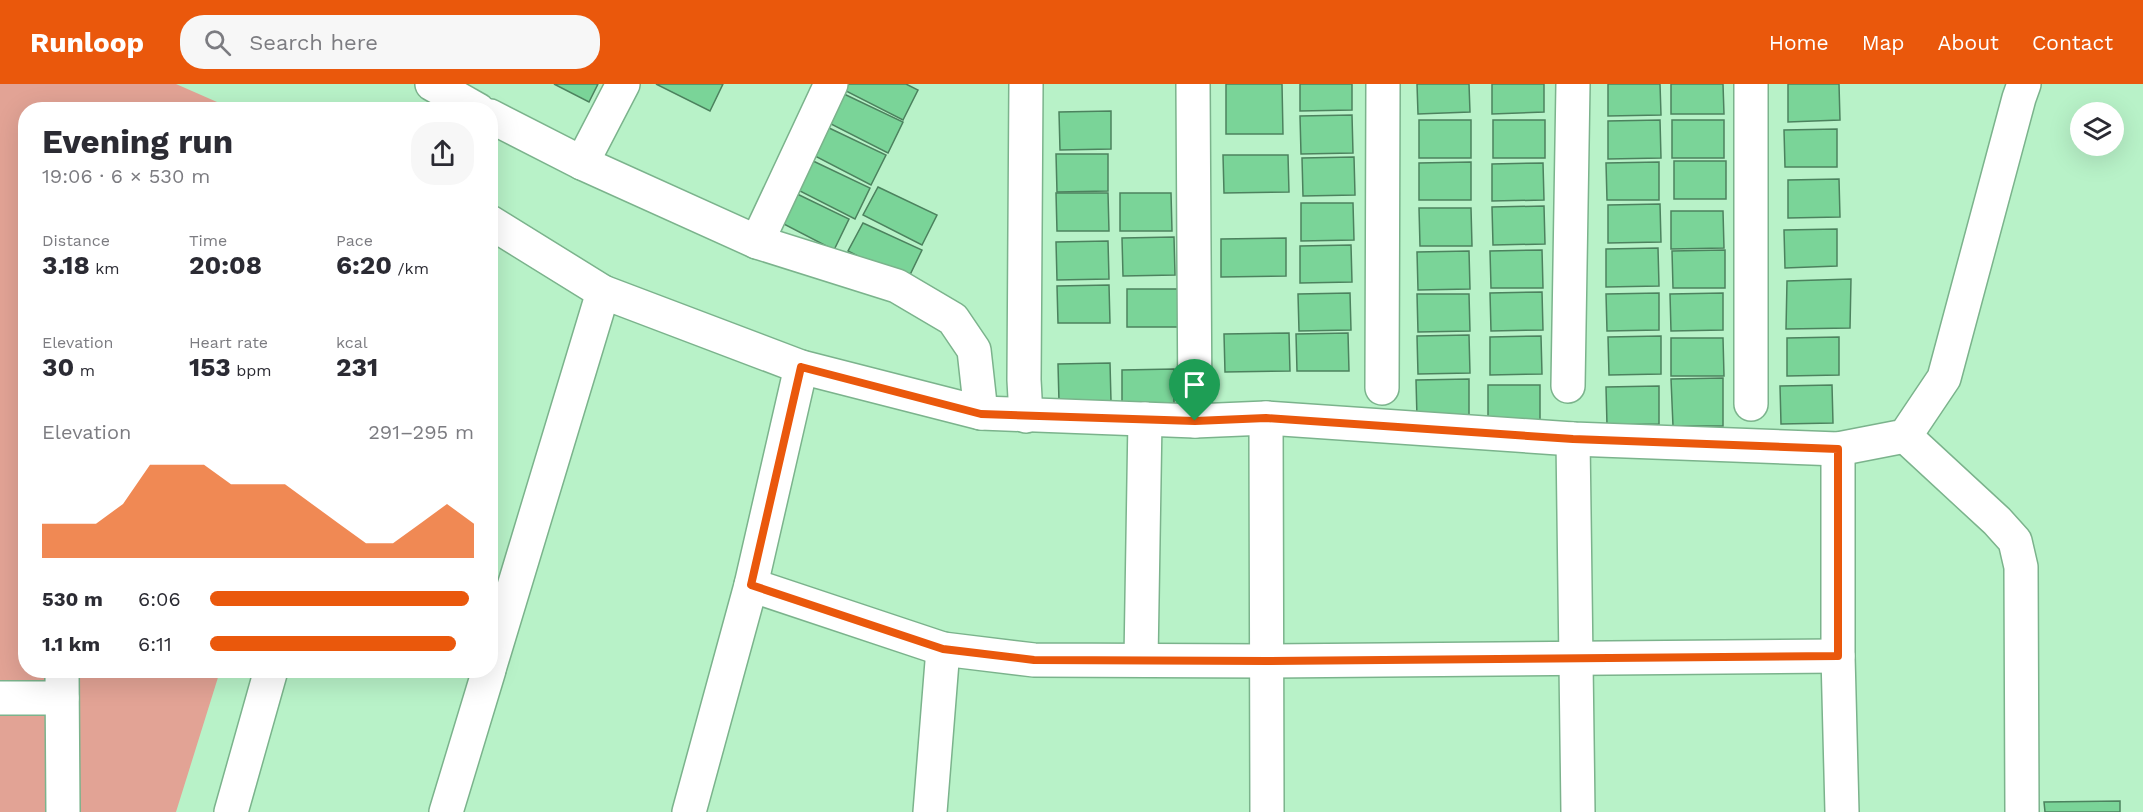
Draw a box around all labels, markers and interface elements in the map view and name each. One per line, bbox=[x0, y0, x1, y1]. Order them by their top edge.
search box bbox=[180, 15, 600, 69]
text: Runloop bbox=[30, 26, 144, 59]
icon: search bbox=[201, 26, 234, 59]
text: Search here bbox=[249, 30, 378, 55]
text: Home bbox=[1769, 30, 1829, 55]
text: Map bbox=[1862, 30, 1905, 55]
text: About bbox=[1938, 30, 1999, 55]
text: Contact bbox=[2032, 30, 2113, 55]
map controls bbox=[2070, 102, 2124, 156]
button: layers bbox=[2070, 102, 2124, 156]
text: Evening run bbox=[42, 122, 233, 161]
button: share bbox=[411, 122, 474, 185]
text: 19:06 · 6 × 530 m bbox=[42, 164, 210, 188]
text: Distance bbox=[42, 231, 110, 250]
text: Time bbox=[189, 231, 227, 250]
text: Pace bbox=[336, 231, 373, 250]
text: 3.18 bbox=[42, 250, 90, 280]
text: 20:08 bbox=[189, 250, 262, 280]
text: 6:20 bbox=[336, 250, 392, 280]
text: km bbox=[90, 259, 120, 278]
text: /km bbox=[392, 259, 429, 278]
text: Elevation bbox=[42, 333, 113, 352]
text: Heart rate bbox=[189, 333, 268, 352]
text: kcal bbox=[336, 333, 368, 352]
text: 30 bbox=[42, 352, 74, 382]
text: 153 bbox=[189, 352, 231, 382]
text: 231 bbox=[336, 352, 378, 382]
pin bbox=[1169, 359, 1220, 421]
text: m bbox=[74, 361, 95, 380]
text: bpm bbox=[231, 361, 272, 380]
icon: arrive bbox=[1178, 368, 1211, 401]
text: Elevation bbox=[42, 420, 131, 444]
text: 291–295 m bbox=[368, 420, 474, 444]
text: 530 m bbox=[42, 587, 103, 611]
text: 6:06 bbox=[138, 587, 181, 611]
text: 1.1 km bbox=[42, 632, 100, 656]
text: 6:11 bbox=[138, 632, 172, 656]

